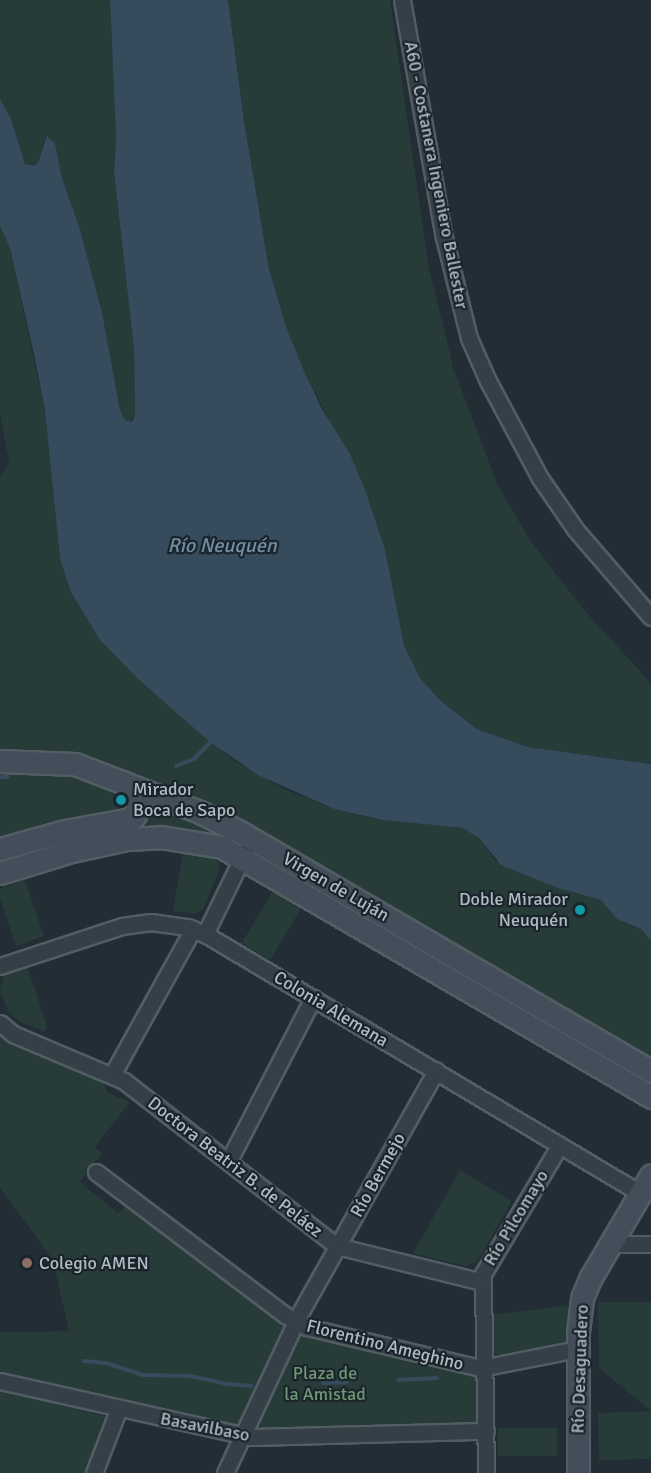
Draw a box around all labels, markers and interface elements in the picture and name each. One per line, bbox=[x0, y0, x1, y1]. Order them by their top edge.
street label: A60 - Costanera Ingeniero Ballester bbox=[399, 39, 473, 311]
water label: Río Neuquén bbox=[167, 533, 277, 557]
place label: Mirador Boca de Sapo bbox=[133, 779, 235, 822]
marker: Mirador Boca de Sapo bbox=[114, 793, 128, 807]
street label: Virgen de Luján bbox=[279, 848, 393, 926]
place label: Doble Mirador Neuquén bbox=[459, 889, 568, 932]
marker: Doble Mirador Neuquén bbox=[573, 903, 587, 917]
street label: Colonia Alemana bbox=[270, 966, 392, 1052]
street label: Doctora Beatriz B. de Peláez bbox=[143, 1092, 327, 1242]
street label: Río Bermejo bbox=[346, 1129, 410, 1221]
street label: Río Pilcomayo bbox=[479, 1166, 553, 1270]
place label: Colegio AMEN bbox=[39, 1252, 149, 1274]
marker: Colegio AMEN bbox=[20, 1256, 34, 1270]
street label: Río Desaguadero bbox=[567, 1304, 593, 1434]
street label: Florentino Ameghino bbox=[304, 1315, 466, 1375]
park label: Plaza de la Amistad bbox=[284, 1363, 366, 1406]
street label: Basavilbaso bbox=[158, 1408, 252, 1446]

